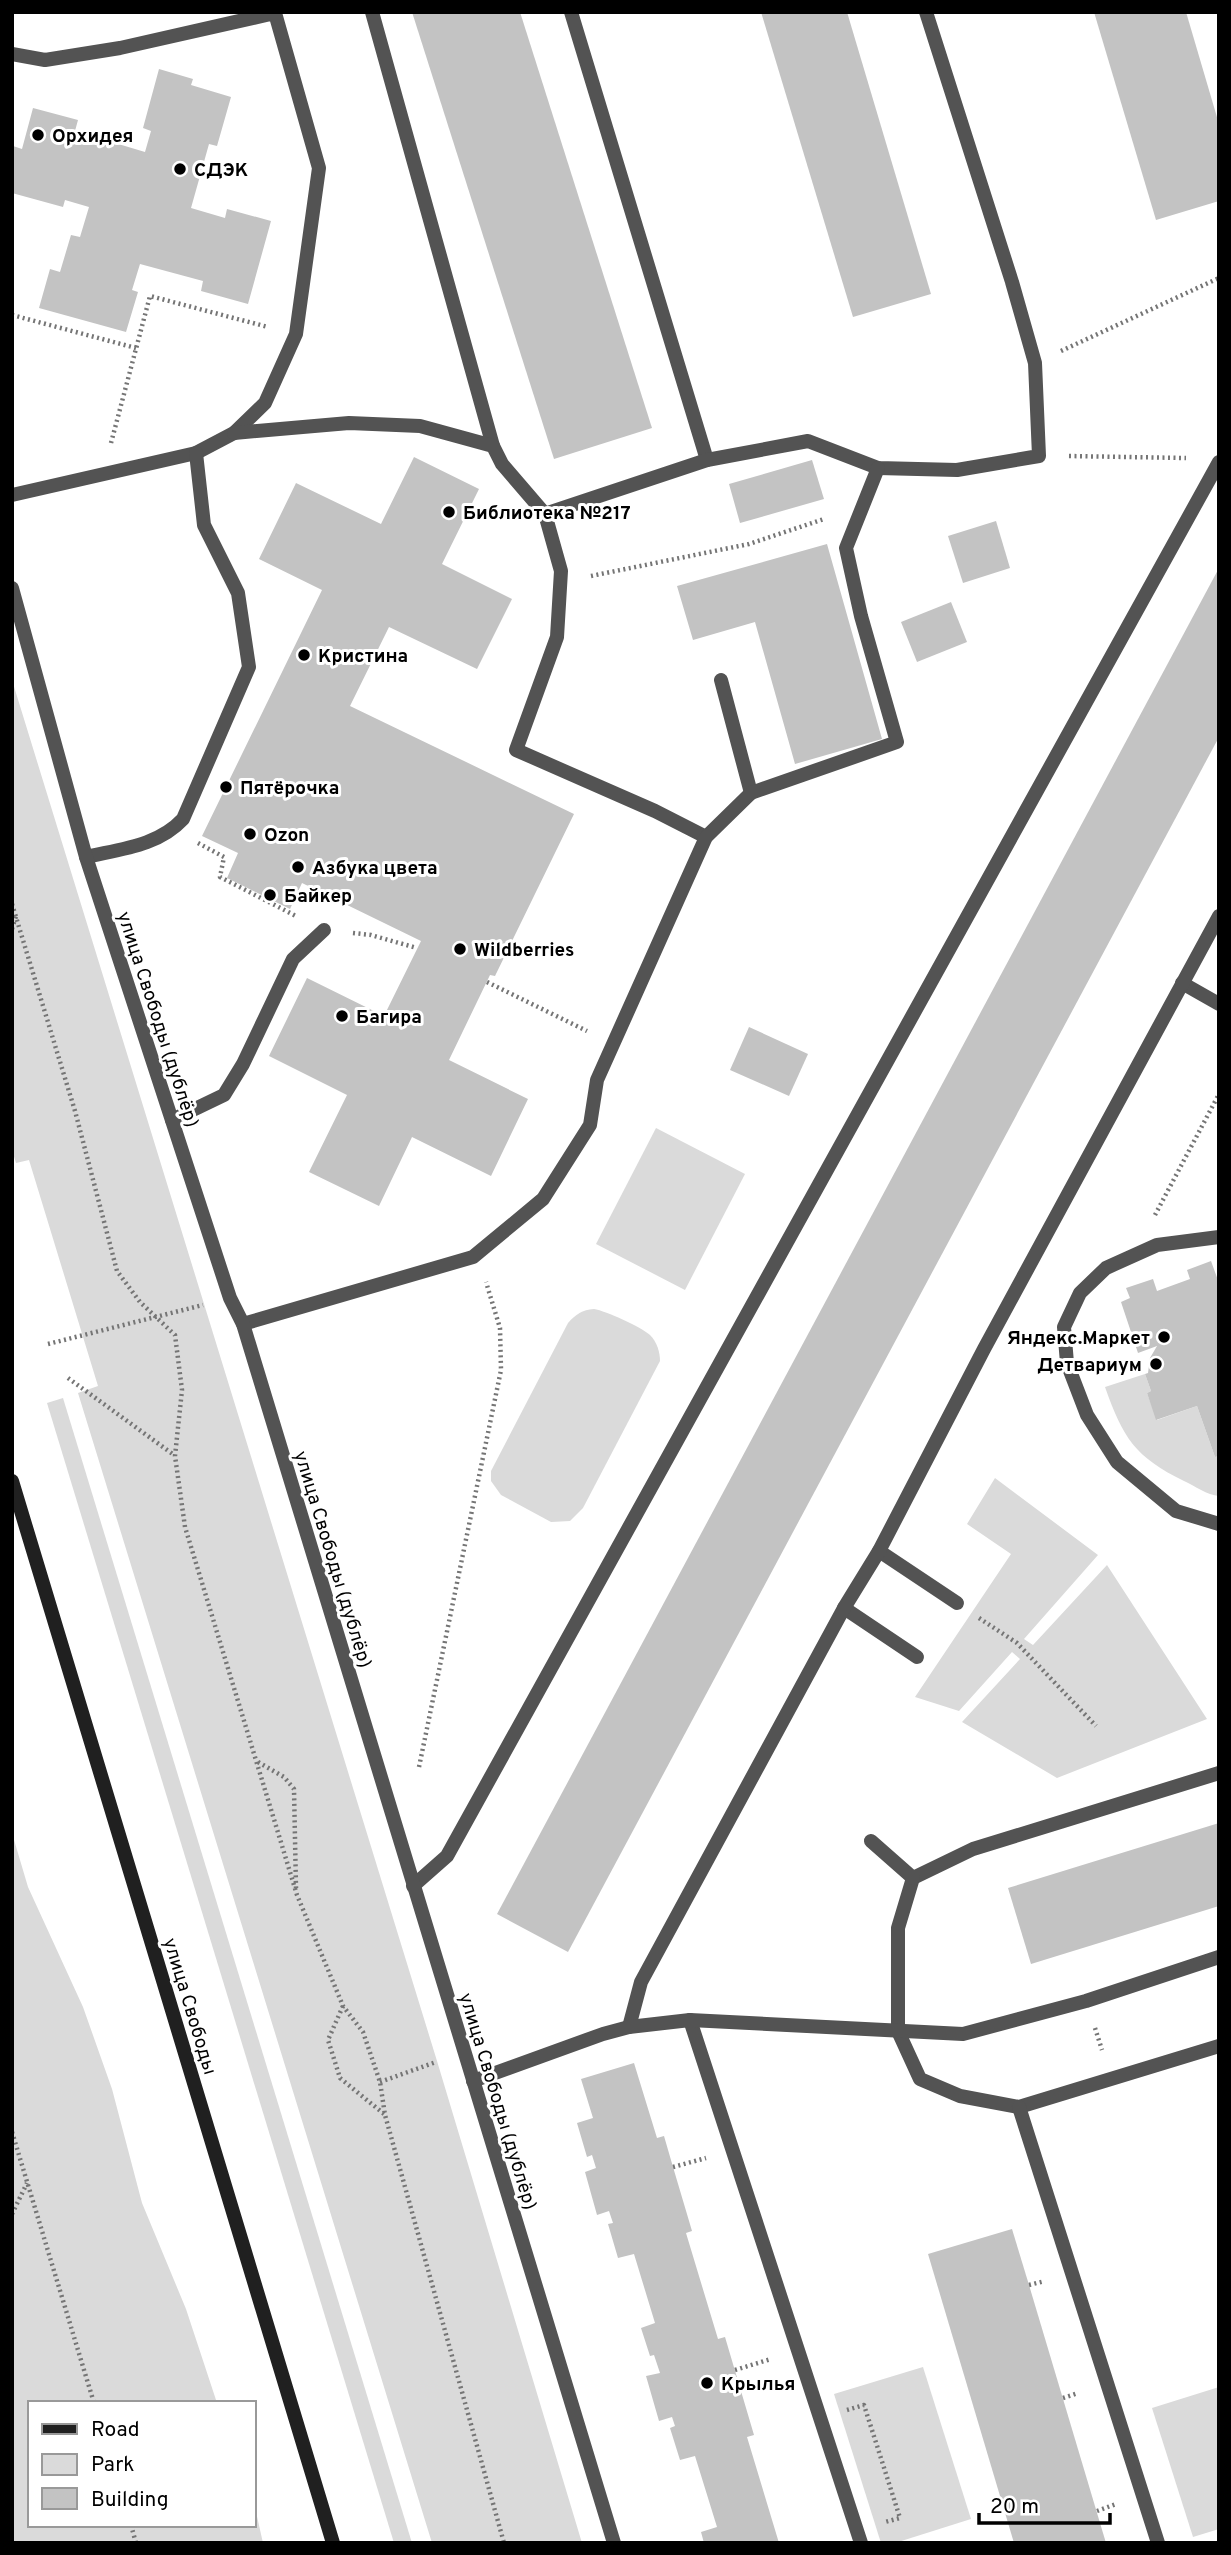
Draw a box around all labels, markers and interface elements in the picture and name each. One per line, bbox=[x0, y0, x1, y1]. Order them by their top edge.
place label: Орхидея bbox=[52, 125, 133, 149]
marker: Орхидея bbox=[30, 127, 46, 143]
place label: СДЭК bbox=[194, 159, 248, 183]
marker: СДЭК bbox=[172, 161, 188, 177]
place label: Библиотека №217 bbox=[463, 502, 631, 526]
marker: Библиотека №217 bbox=[441, 504, 457, 520]
place label: Кристина bbox=[318, 645, 408, 669]
marker: Кристина bbox=[296, 647, 312, 663]
place label: Пятёрочка bbox=[240, 777, 339, 801]
marker: Пятёрочка bbox=[218, 779, 234, 795]
place label: Ozon bbox=[264, 824, 309, 848]
marker: Ozon bbox=[242, 826, 258, 842]
place label: Азбука цвета bbox=[312, 857, 438, 881]
marker: Азбука цвета bbox=[290, 859, 306, 875]
place label: Байкер bbox=[284, 885, 352, 909]
marker: Байкер bbox=[262, 887, 278, 903]
street label: улица Свободы (дублёр) bbox=[111, 909, 203, 1131]
place label: Wildberries bbox=[474, 939, 574, 963]
marker: Wildberries bbox=[452, 941, 468, 957]
place label: Багира bbox=[356, 1006, 422, 1030]
marker: Багира bbox=[334, 1008, 350, 1024]
place label: Яндекс.Маркет bbox=[1007, 1327, 1150, 1351]
marker: Яндекс.Маркет bbox=[1156, 1329, 1172, 1345]
place label: Детвариум bbox=[1037, 1354, 1142, 1378]
marker: Детвариум bbox=[1148, 1356, 1164, 1372]
street label: улица Свободы (дублёр) bbox=[288, 1448, 377, 1671]
street label: улица Свободы bbox=[157, 1935, 221, 2078]
street label: улица Свободы (дублёр) bbox=[453, 1990, 542, 2213]
place label: Крылья bbox=[721, 2373, 795, 2397]
marker: Крылья bbox=[699, 2375, 715, 2391]
legend bbox=[28, 2401, 256, 2527]
text: Road bbox=[91, 2417, 140, 2444]
text: Park bbox=[91, 2452, 134, 2479]
scale bar bbox=[979, 2482, 1110, 2526]
text: Building bbox=[91, 2487, 169, 2514]
text: 20 m bbox=[990, 2494, 1039, 2521]

